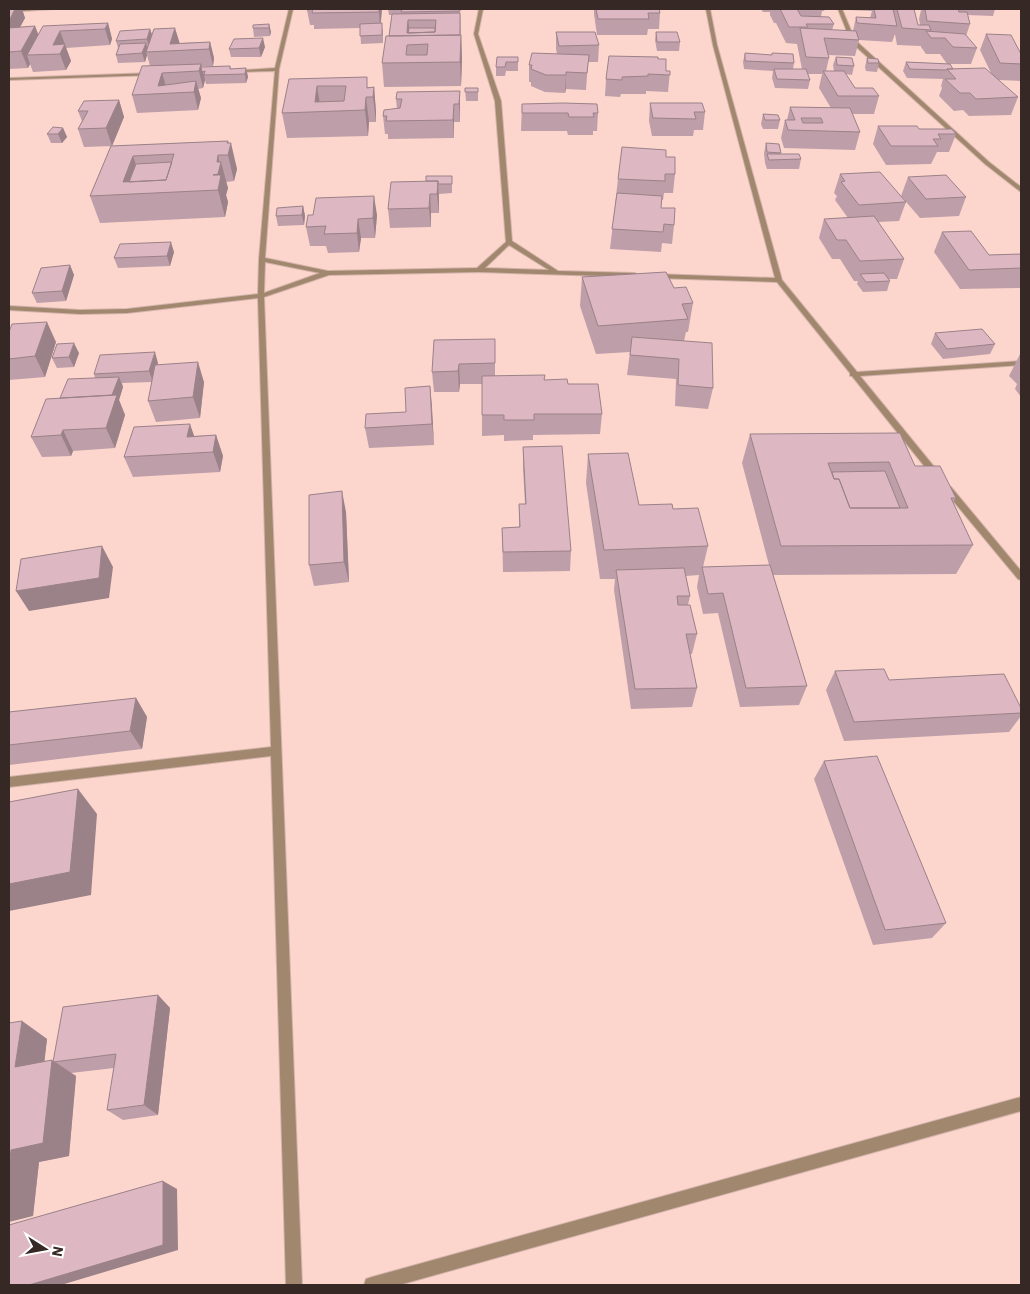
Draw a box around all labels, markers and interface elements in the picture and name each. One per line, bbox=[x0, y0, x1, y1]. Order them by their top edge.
north arrow bbox=[20, 1224, 70, 1274]
text: N bbox=[48, 1245, 68, 1258]

